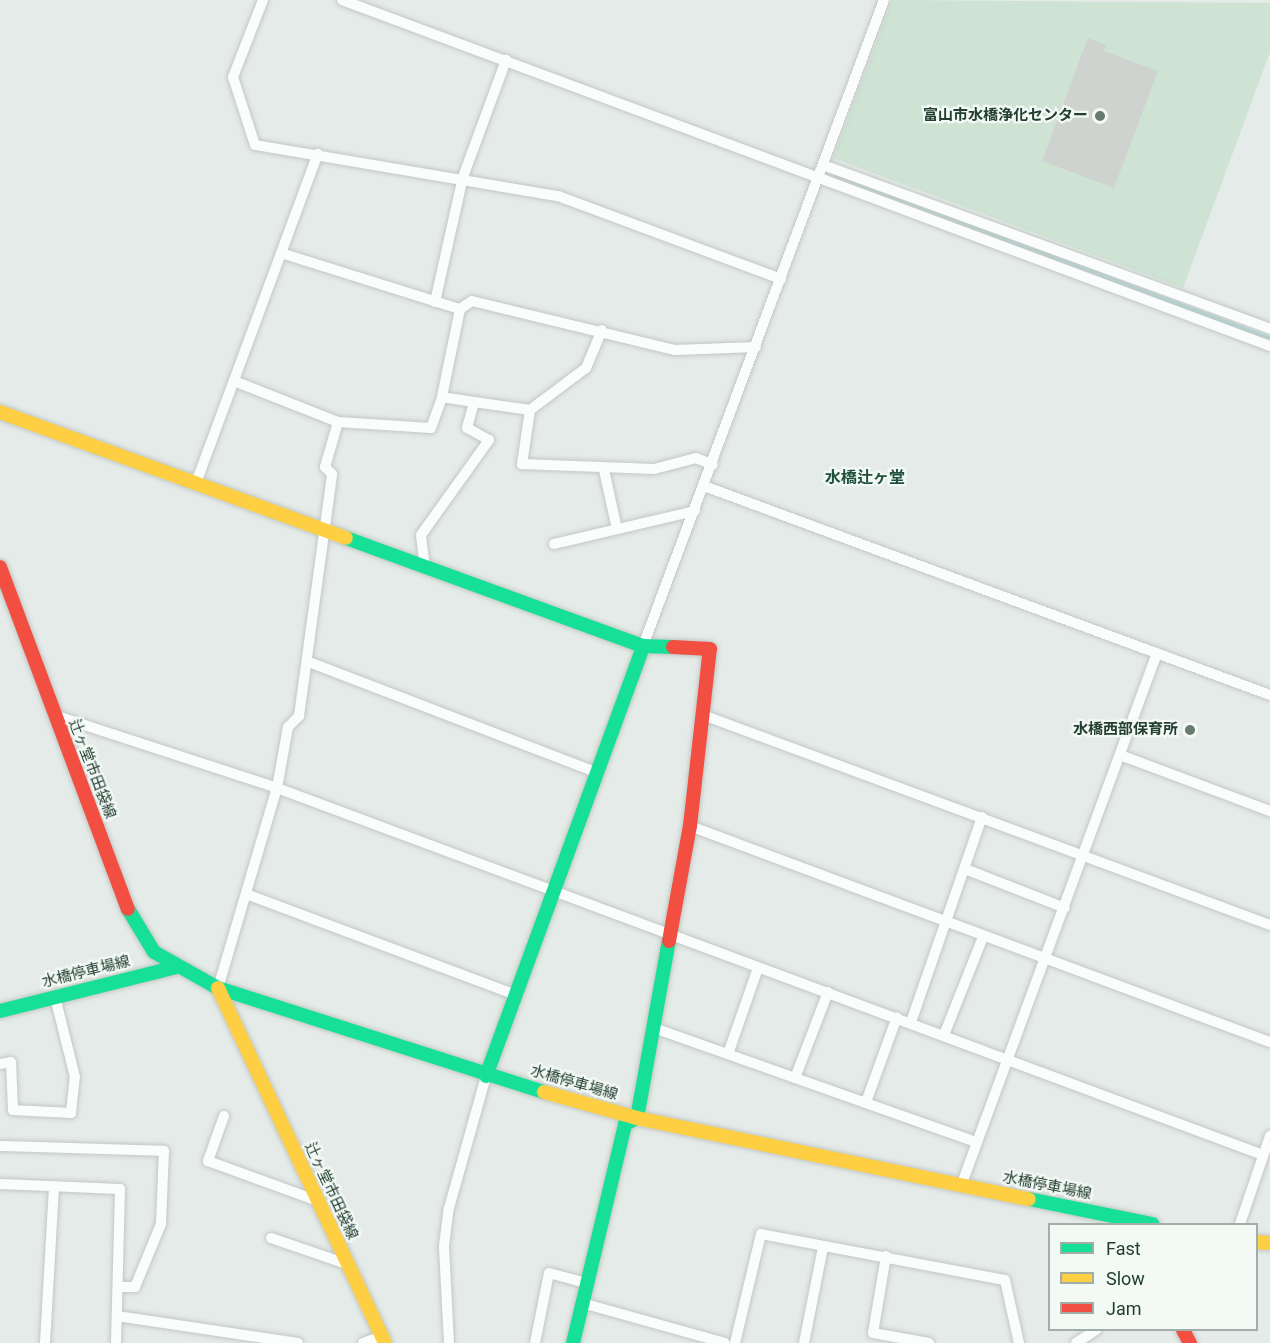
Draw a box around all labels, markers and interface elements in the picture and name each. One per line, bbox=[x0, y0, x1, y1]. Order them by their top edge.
place label: 富山市水橋浄化センター bbox=[923, 107, 1088, 125]
marker: 富山市水橋浄化センター bbox=[1093, 109, 1107, 123]
district label: 水橋辻ヶ堂 bbox=[825, 468, 905, 488]
street label: 辻ヶ堂市田袋線 bbox=[65, 717, 119, 821]
place label: 水橋西部保育所 bbox=[1073, 721, 1178, 739]
marker: 水橋西部保育所 bbox=[1183, 723, 1197, 737]
street label: 水橋停車場線 bbox=[40, 952, 132, 992]
street label: 水橋停車場線 bbox=[528, 1062, 620, 1104]
street label: 辻ヶ堂市田袋線 bbox=[301, 1140, 361, 1242]
street label: 水橋停車場線 bbox=[1001, 1169, 1093, 1203]
legend bbox=[1048, 1223, 1258, 1331]
text: Fast bbox=[1106, 1238, 1141, 1259]
text: Slow bbox=[1106, 1268, 1145, 1289]
text: Jam bbox=[1106, 1298, 1142, 1319]

